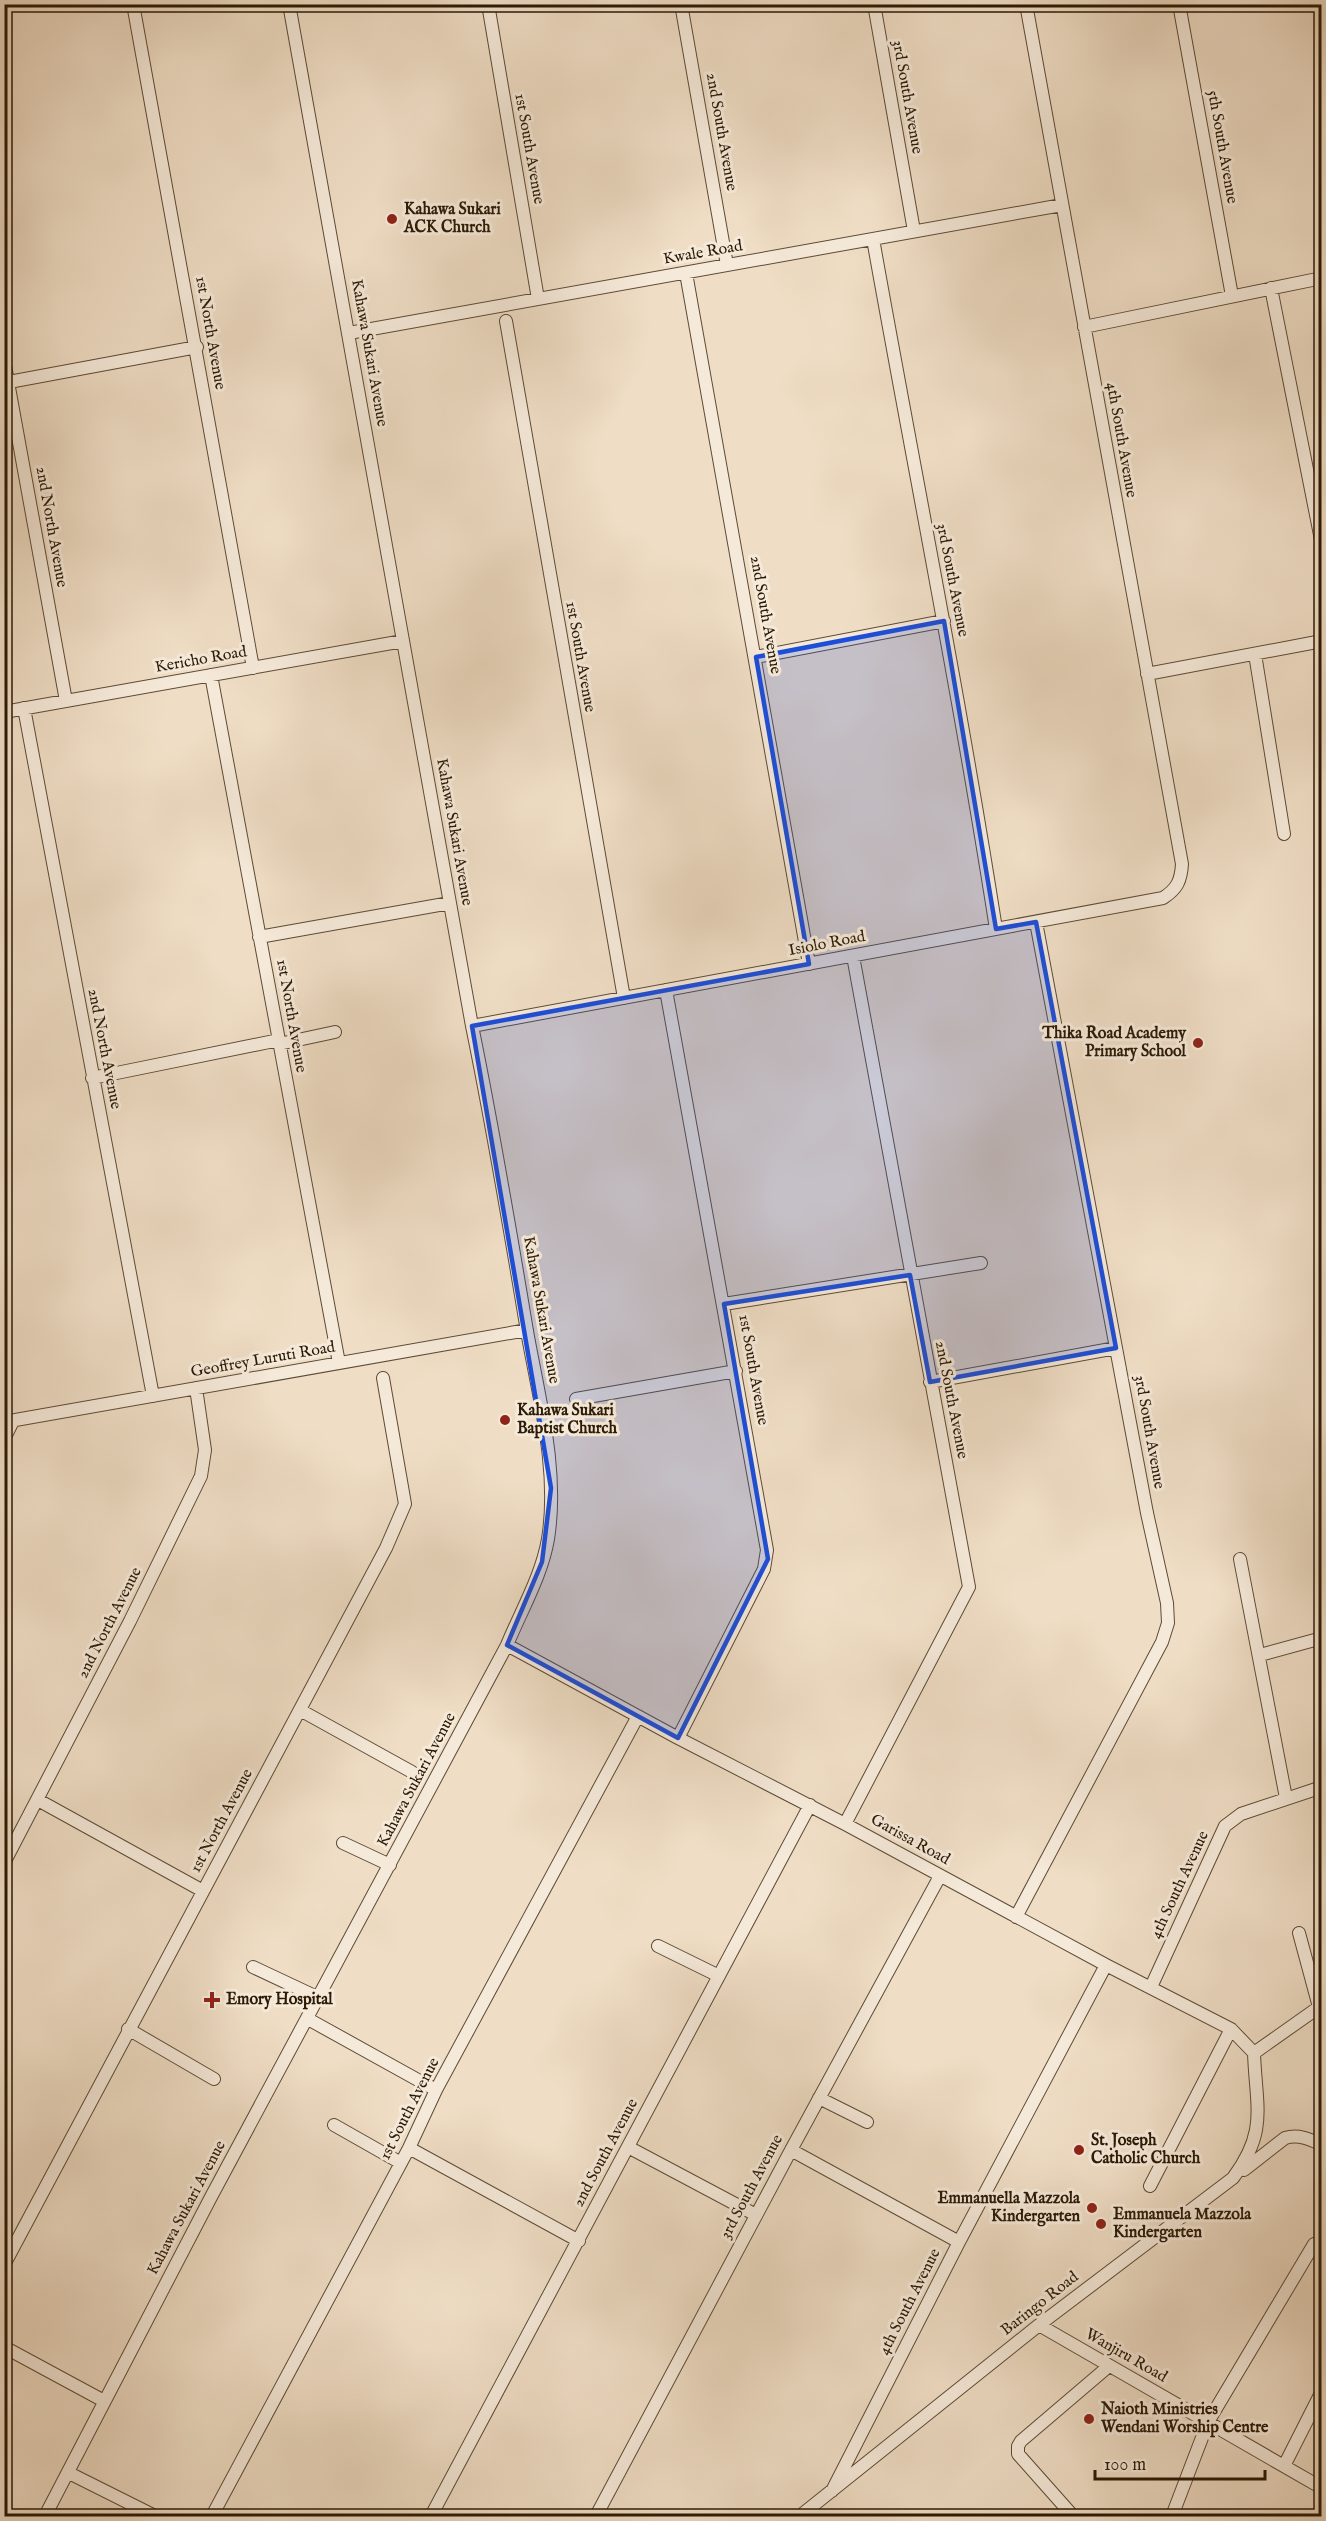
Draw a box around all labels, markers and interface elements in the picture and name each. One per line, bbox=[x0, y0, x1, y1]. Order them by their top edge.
street label: 3rd South Avenue bbox=[887, 38, 927, 156]
street label: 2nd South Avenue bbox=[701, 71, 741, 193]
street label: 5th South Avenue bbox=[1202, 89, 1242, 205]
street label: 1st South Avenue bbox=[509, 92, 549, 206]
place label: Kahawa Sukari ACK Church bbox=[403, 200, 501, 238]
marker: Kahawa Sukari ACK Church bbox=[385, 212, 399, 226]
street label: Kwale Road bbox=[662, 236, 745, 270]
street label: 1st North Avenue bbox=[190, 275, 230, 391]
street label: Kahawa Sukari Avenue bbox=[346, 278, 392, 428]
street label: 4th South Avenue bbox=[1101, 381, 1141, 499]
street label: 2nd North Avenue bbox=[31, 465, 71, 589]
street label: 3rd South Avenue bbox=[931, 521, 973, 639]
street label: 2nd South Avenue bbox=[745, 554, 785, 676]
street label: 1st South Avenue bbox=[560, 600, 600, 714]
street label: Kericho Road bbox=[154, 642, 249, 678]
street label: Kahawa Sukari Avenue bbox=[431, 757, 477, 907]
street label: Isiolo Road bbox=[787, 927, 868, 961]
street label: 1st North Avenue bbox=[271, 958, 311, 1074]
street label: 2nd North Avenue bbox=[83, 987, 125, 1111]
place label: Thika Road Academy Primary School bbox=[1041, 1024, 1187, 1062]
marker: Thika Road Academy Primary School bbox=[1191, 1036, 1205, 1050]
street label: Kahawa Sukari Avenue bbox=[518, 1235, 564, 1385]
street label: 1st South Avenue bbox=[733, 1313, 773, 1427]
street label: Geoffrey Luruti Road bbox=[189, 1337, 337, 1383]
street label: 2nd South Avenue bbox=[930, 1339, 972, 1461]
street label: 3rd South Avenue bbox=[1129, 1373, 1169, 1491]
place label: Kahawa Sukari Baptist Church bbox=[517, 1401, 617, 1439]
marker: Kahawa Sukari Baptist Church bbox=[498, 1413, 512, 1427]
street label: 2nd North Avenue bbox=[73, 1564, 147, 1682]
street label: Kahawa Sukari Avenue bbox=[373, 1709, 461, 1851]
street label: 1st North Avenue bbox=[186, 1766, 258, 1876]
street label: Garissa Road bbox=[867, 1810, 954, 1870]
street label: 4th South Avenue bbox=[1146, 1828, 1214, 1942]
place label: Emory Hospital bbox=[226, 1990, 333, 2010]
marker: Emory Hospital bbox=[203, 1991, 221, 2009]
street label: 1st South Avenue bbox=[376, 2055, 444, 2163]
street label: 2nd South Avenue bbox=[569, 2096, 643, 2210]
street label: 3rd South Avenue bbox=[716, 2131, 788, 2243]
place label: St. Joseph Catholic Church bbox=[1091, 2131, 1201, 2169]
street label: Kahawa Sukari Avenue bbox=[143, 2137, 231, 2279]
marker: St. Joseph Catholic Church bbox=[1072, 2143, 1086, 2157]
place label: Emmanuella Mazzola Kindergarten bbox=[937, 2189, 1081, 2227]
marker: Emmanuella Mazzola Kindergarten bbox=[1085, 2201, 1099, 2215]
place label: Emmanuela Mazzola Kindergarten bbox=[1113, 2205, 1252, 2243]
marker: Emmanuela Mazzola Kindergarten bbox=[1094, 2217, 1108, 2231]
street label: 4th South Avenue bbox=[875, 2245, 945, 2359]
street label: Baringo Road bbox=[997, 2267, 1083, 2341]
street label: Wanjiru Road bbox=[1081, 2324, 1171, 2388]
place label: Naioth Ministries Wendani Worship Centre bbox=[1100, 2400, 1269, 2438]
marker: Naioth Ministries Wendani Worship Centre bbox=[1082, 2412, 1096, 2426]
scale bar bbox=[1095, 2443, 1264, 2481]
text: 100 m bbox=[1104, 2454, 1146, 2477]

